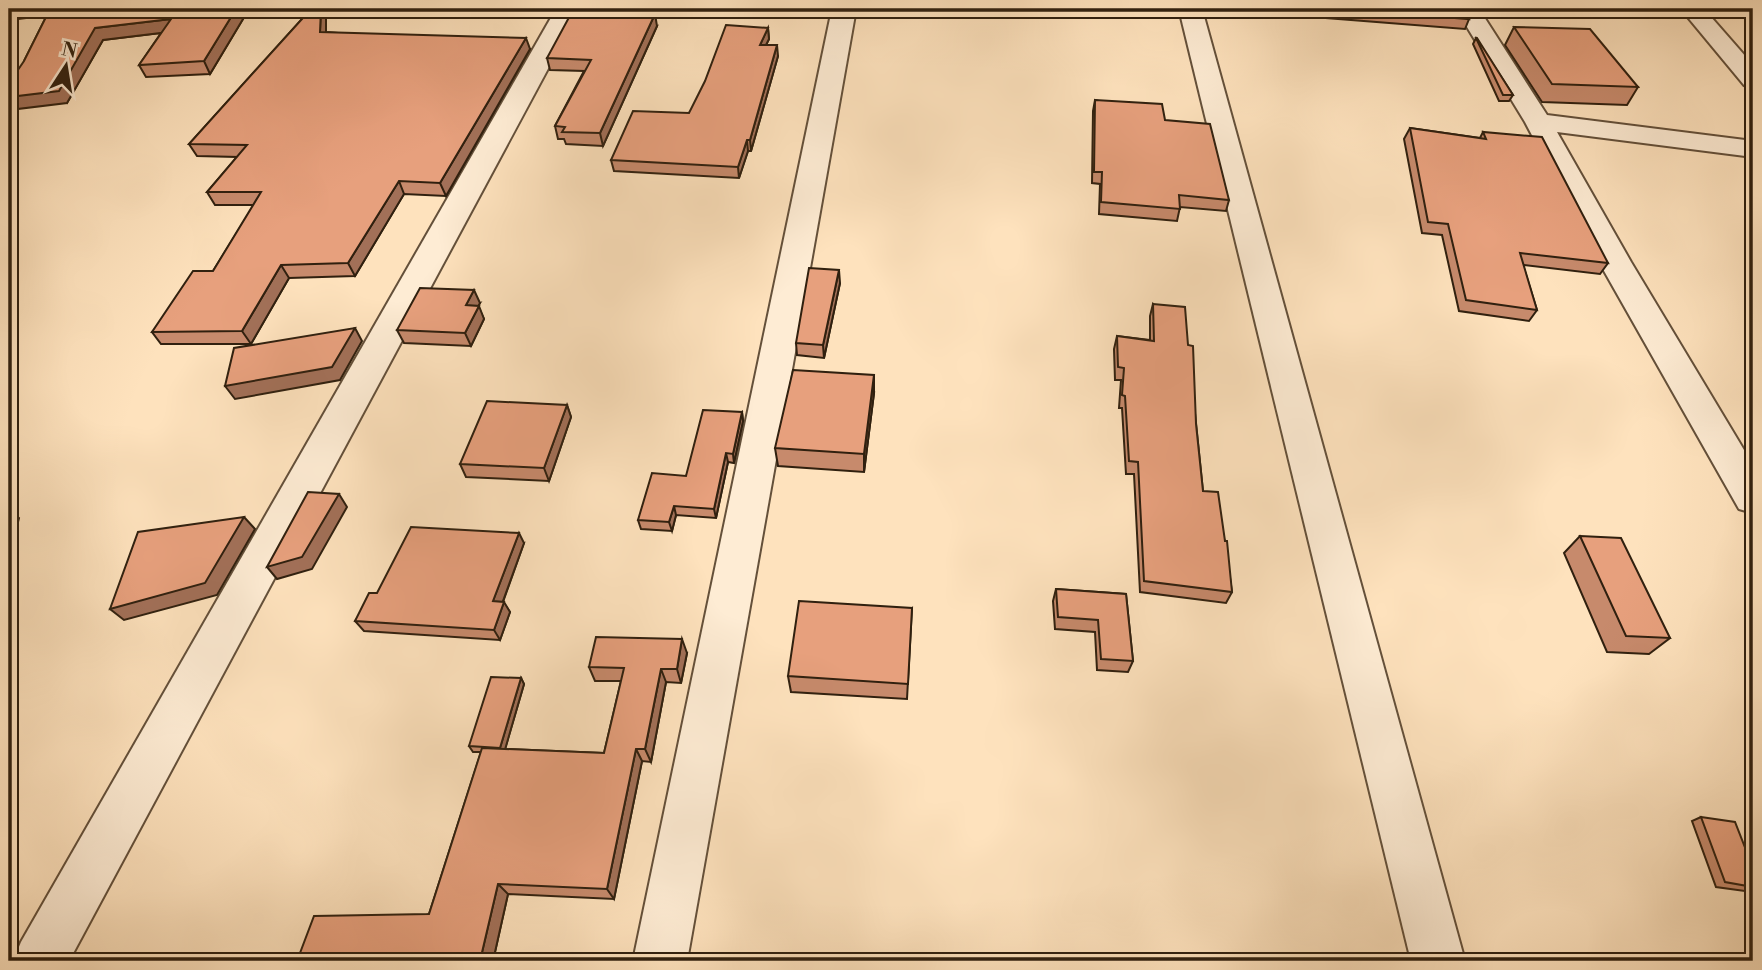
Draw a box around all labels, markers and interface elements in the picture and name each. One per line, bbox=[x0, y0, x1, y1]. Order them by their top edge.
north arrow bbox=[32, 32, 102, 102]
text: N bbox=[59, 37, 79, 64]

